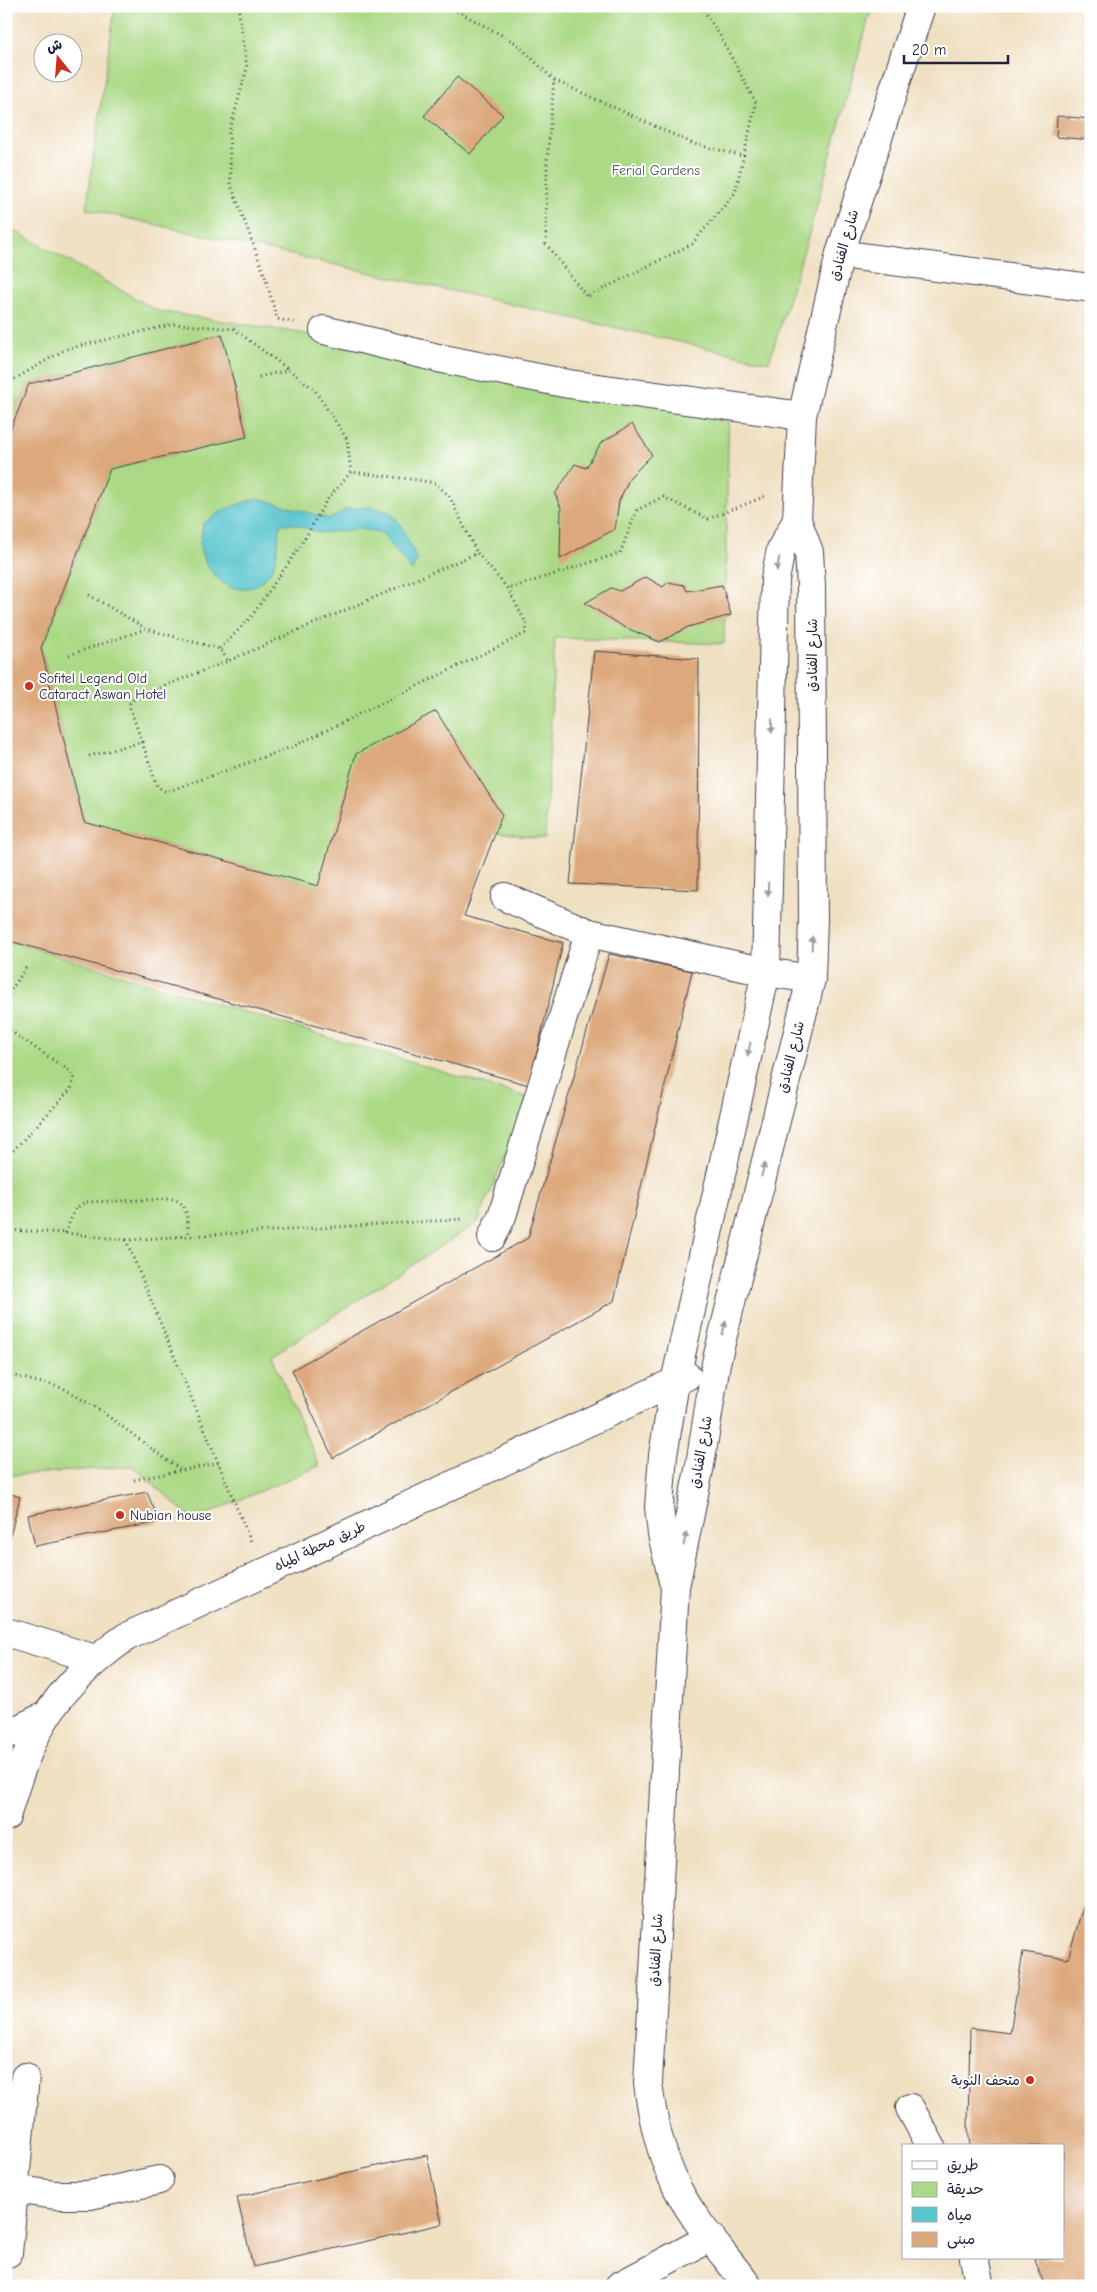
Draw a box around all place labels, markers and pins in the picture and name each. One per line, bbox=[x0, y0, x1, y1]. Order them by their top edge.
place label: Sofitel Legend Old Cataract Aswan Hotel bbox=[39, 670, 166, 703]
marker: Sofitel Legend Old Cataract Aswan Hotel bbox=[23, 680, 35, 692]
place label: Nubian house bbox=[130, 1507, 212, 1524]
marker: Nubian house bbox=[114, 1509, 126, 1521]
place label: متحف النوبة bbox=[951, 2072, 1020, 2089]
marker: متحف النوبة bbox=[1024, 2074, 1036, 2086]

